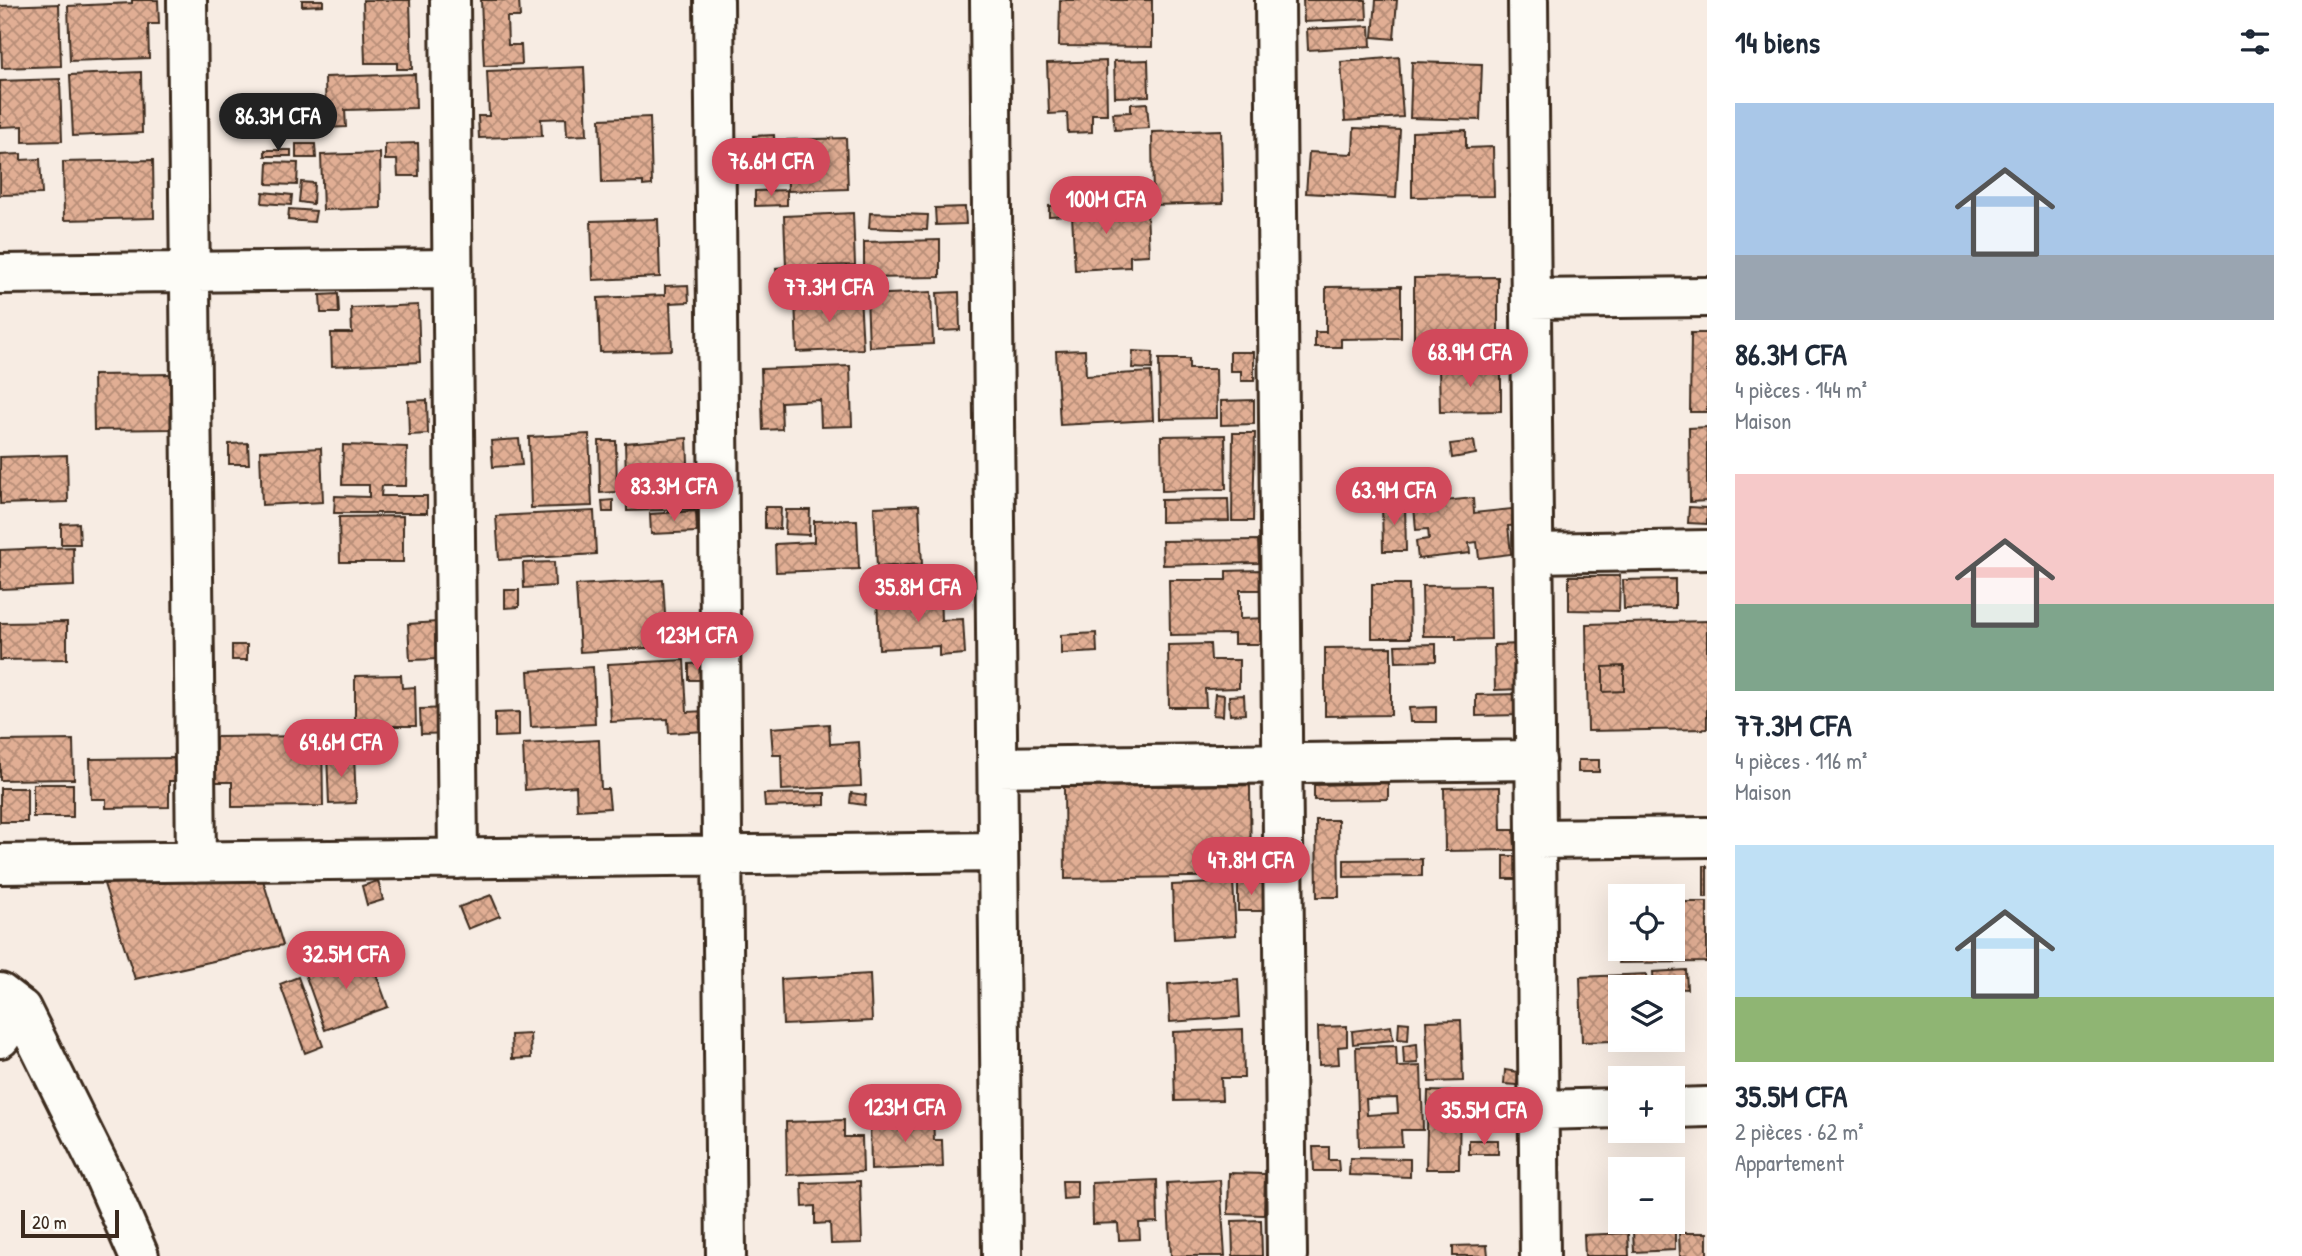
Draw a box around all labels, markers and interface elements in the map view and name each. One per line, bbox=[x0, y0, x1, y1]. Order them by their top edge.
text: 14 biens bbox=[1735, 22, 1820, 62]
icon: filters bbox=[2236, 23, 2274, 61]
pin: 86.3M CFA bbox=[198, 94, 358, 153]
text: 86.3M CFA bbox=[235, 100, 321, 131]
pin: 76.6M CFA bbox=[691, 138, 851, 198]
text: 76.6M CFA bbox=[728, 145, 814, 176]
icon: home bbox=[1942, 149, 2068, 275]
pin: 100M CFA bbox=[1034, 176, 1178, 236]
text: 100M CFA bbox=[1066, 183, 1146, 214]
pin: 77.3M CFA bbox=[749, 264, 909, 324]
text: 77.3M CFA bbox=[784, 271, 874, 302]
pin: 68.9M CFA bbox=[1390, 330, 1550, 389]
text: 86.3M CFA bbox=[1735, 334, 1847, 374]
text: 68.9M CFA bbox=[1428, 336, 1512, 367]
text: 4 pièces · 144 m² bbox=[1735, 374, 1867, 405]
text: Maison bbox=[1735, 405, 1791, 436]
pin: 83.3M CFA bbox=[594, 463, 754, 523]
pin: 63.9M CFA bbox=[1314, 468, 1474, 527]
text: 83.3M CFA bbox=[631, 470, 717, 501]
text: 63.9M CFA bbox=[1352, 474, 1436, 505]
icon: home bbox=[1942, 520, 2068, 646]
pin: 35.8M CFA bbox=[838, 564, 998, 624]
text: 35.8M CFA bbox=[875, 571, 961, 602]
pin: 123M CFA bbox=[625, 612, 769, 672]
text: 123M CFA bbox=[657, 619, 737, 650]
text: 77.3M CFA bbox=[1735, 705, 1852, 745]
pin: 69.6M CFA bbox=[261, 720, 421, 779]
text: 69.6M CFA bbox=[299, 726, 383, 757]
text: 4 pièces · 116 m² bbox=[1735, 745, 1867, 776]
text: Maison bbox=[1735, 776, 1791, 807]
pin: 47.8M CFA bbox=[1171, 838, 1331, 897]
text: 47.8M CFA bbox=[1208, 844, 1294, 875]
map controls bbox=[1608, 884, 1685, 1234]
button: locate bbox=[1608, 884, 1685, 961]
icon: home bbox=[1942, 891, 2068, 1017]
pin: 32.5M CFA bbox=[266, 932, 426, 991]
text: 32.5M CFA bbox=[302, 938, 390, 969]
button: layers bbox=[1608, 975, 1685, 1052]
button: + bbox=[1608, 1066, 1685, 1143]
text: 35.5M CFA bbox=[1735, 1076, 1847, 1116]
pin: 123M CFA bbox=[833, 1084, 977, 1144]
pin: 35.5M CFA bbox=[1404, 1088, 1564, 1147]
text: 123M CFA bbox=[865, 1091, 945, 1122]
text: 35.5M CFA bbox=[1441, 1094, 1527, 1125]
text: 2 pièces · 62 m² bbox=[1735, 1116, 1863, 1147]
text: Appartement bbox=[1735, 1147, 1844, 1178]
button: − bbox=[1608, 1157, 1685, 1234]
scale bar bbox=[21, 1207, 119, 1239]
text: 20 m bbox=[32, 1209, 67, 1235]

